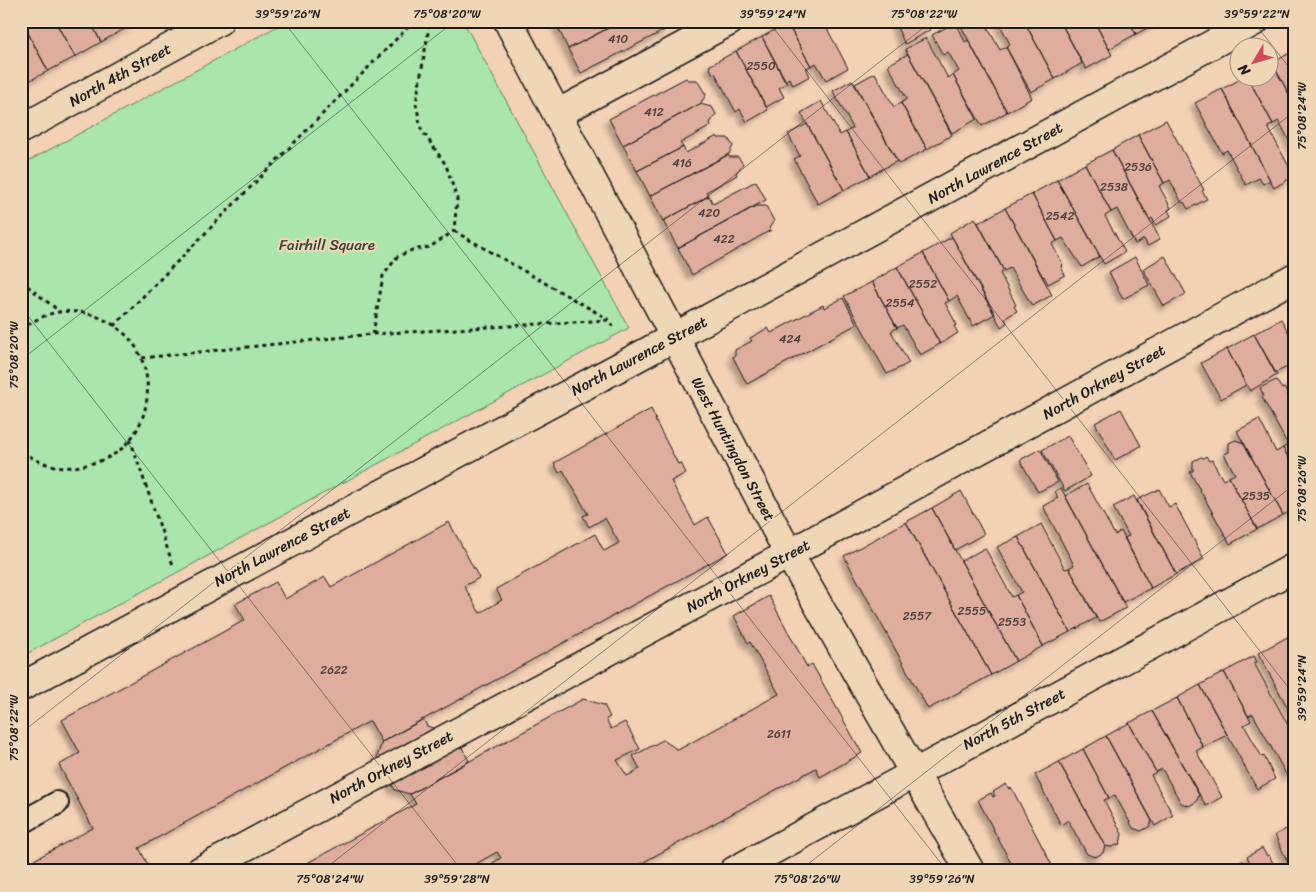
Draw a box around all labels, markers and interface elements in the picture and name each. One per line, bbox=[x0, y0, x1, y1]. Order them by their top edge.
text: 39°59'26"N bbox=[255, 3, 321, 25]
text: 75°08'20"W bbox=[413, 3, 481, 25]
text: 39°59'24"N bbox=[740, 3, 807, 25]
text: 75°08'22"W bbox=[891, 3, 958, 25]
text: 39°59'22"N bbox=[1224, 3, 1290, 25]
house number: 410 bbox=[608, 28, 629, 50]
street label: North 4th Street bbox=[64, 36, 176, 114]
north arrow bbox=[1228, 38, 1278, 88]
house number: 2550 bbox=[746, 55, 776, 77]
text: N bbox=[1231, 58, 1258, 82]
text: 75°08'24"W bbox=[1291, 82, 1313, 150]
house number: 412 bbox=[644, 101, 664, 123]
street label: North Lawrence Street bbox=[922, 115, 1068, 211]
house number: 416 bbox=[672, 152, 692, 174]
house number: 2536 bbox=[1124, 156, 1152, 178]
house number: 2538 bbox=[1100, 176, 1128, 198]
house number: 420 bbox=[698, 202, 720, 224]
house number: 2542 bbox=[1046, 205, 1074, 227]
house number: 422 bbox=[713, 228, 735, 250]
park label: Fairhill Square bbox=[279, 232, 375, 258]
house number: 2552 bbox=[909, 273, 937, 295]
house number: 2554 bbox=[885, 292, 915, 314]
street label: North Lawrence Street bbox=[566, 309, 712, 403]
text: 75°08'20"W bbox=[3, 321, 25, 389]
house number: 424 bbox=[779, 328, 801, 350]
street label: North Orkney Street bbox=[1038, 337, 1171, 427]
street label: West Huntingdon Street bbox=[684, 372, 782, 526]
text: 75°08'26"W bbox=[1291, 455, 1313, 522]
house number: 2535 bbox=[1242, 485, 1270, 507]
street label: North Lawrence Street bbox=[209, 500, 355, 594]
street label: North Orkney Street bbox=[681, 532, 815, 620]
house number: 2555 bbox=[958, 600, 986, 622]
house number: 2557 bbox=[903, 605, 932, 627]
house number: 2553 bbox=[998, 611, 1026, 633]
text: 39°59'24"N bbox=[1291, 654, 1313, 721]
house number: 2622 bbox=[320, 659, 348, 681]
street label: North 5th Street bbox=[958, 681, 1071, 757]
text: 75°08'22"W bbox=[3, 694, 25, 761]
street label: North Orkney Street bbox=[324, 723, 458, 811]
house number: 2611 bbox=[767, 723, 791, 745]
text: 75°08'24"W bbox=[296, 868, 364, 890]
text: 39°59'28"N bbox=[424, 868, 491, 890]
text: 75°08'26"W bbox=[774, 868, 841, 890]
text: 39°59'26"N bbox=[909, 868, 975, 890]

